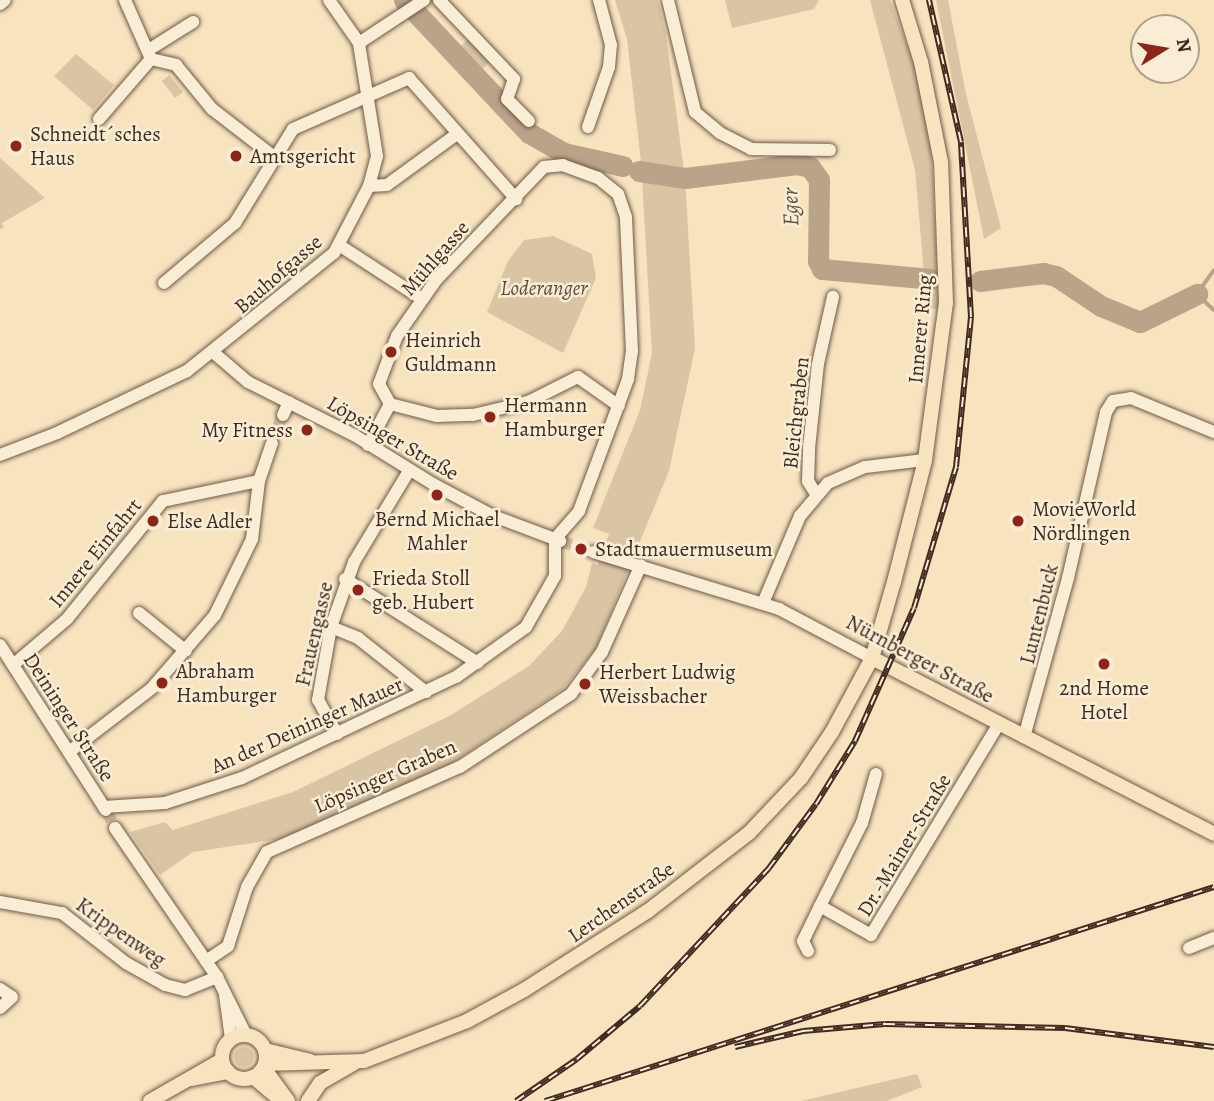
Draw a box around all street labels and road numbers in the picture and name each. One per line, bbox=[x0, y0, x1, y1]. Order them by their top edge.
street label: Mühlgasse bbox=[396, 215, 474, 301]
street label: Bauhofgasse bbox=[229, 229, 327, 319]
street label: Innerer Ring bbox=[903, 273, 937, 385]
street label: Bleichgraben bbox=[778, 356, 814, 470]
street label: Löpsinger Straße bbox=[323, 390, 463, 486]
street label: Innere Einfahrt bbox=[43, 493, 147, 613]
street label: Luntenbuck bbox=[1014, 561, 1064, 667]
street label: Frauengasse bbox=[290, 579, 338, 689]
street label: Nürnberger Straße bbox=[842, 609, 998, 709]
street label: Deininger Straße bbox=[18, 648, 120, 786]
street label: An der Deininger Mauer bbox=[207, 671, 407, 779]
street label: Löpsinger Graben bbox=[310, 733, 460, 819]
street label: Dr.-Mainer-Straße bbox=[851, 769, 957, 921]
street label: Lerchenstraße bbox=[563, 856, 679, 948]
street label: Krippenweg bbox=[71, 892, 171, 972]

